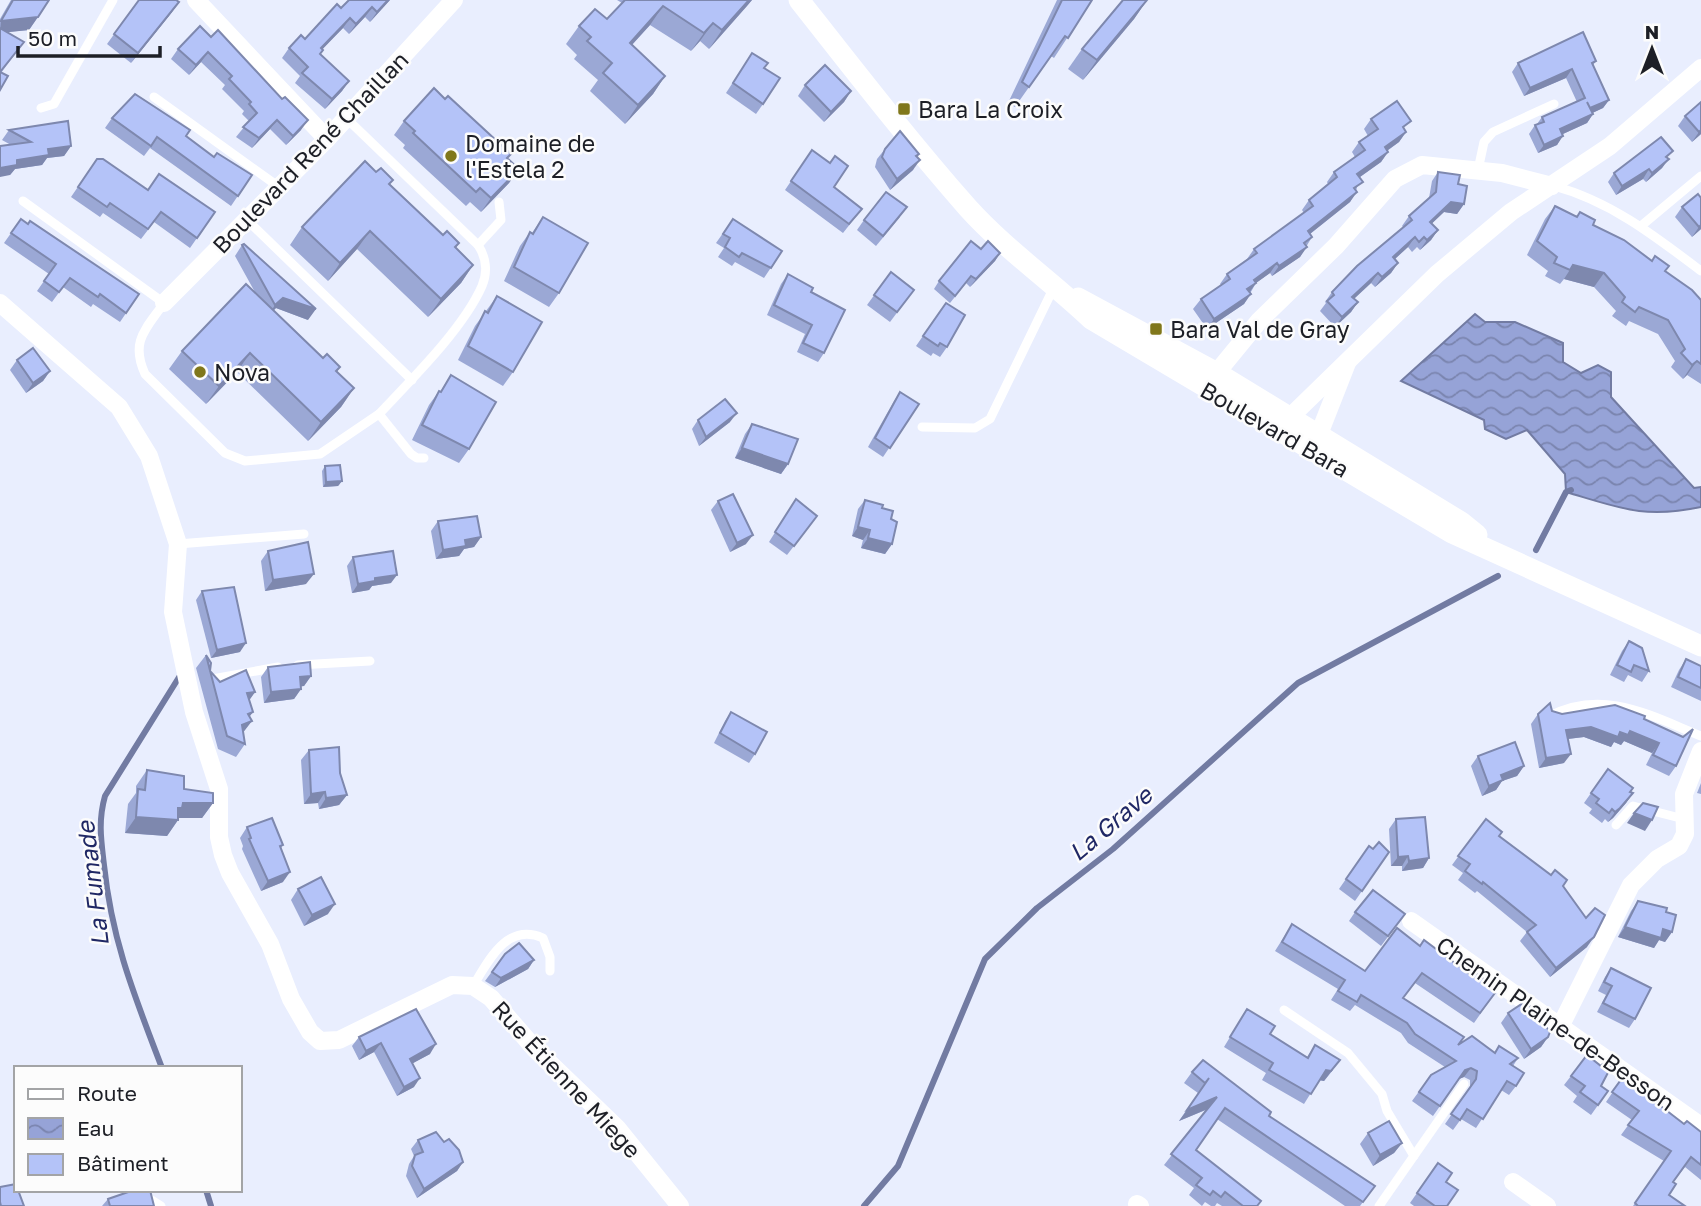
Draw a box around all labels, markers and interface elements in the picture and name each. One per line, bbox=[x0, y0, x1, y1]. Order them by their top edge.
scale bar bbox=[18, 14, 159, 58]
north arrow bbox=[1617, 14, 1687, 84]
text: N bbox=[1645, 20, 1659, 43]
text: 50 m bbox=[28, 25, 77, 51]
street label: Boulevard René Chaillan bbox=[206, 45, 414, 259]
place label: Bara La Croix bbox=[918, 95, 1063, 123]
marker: Bara La Croix bbox=[896, 101, 912, 117]
place label: Domaine de l'Estela 2 bbox=[465, 129, 595, 183]
marker: Domaine de l'Estela 2 bbox=[443, 148, 459, 164]
place label: Bara Val de Gray bbox=[1170, 315, 1350, 343]
marker: Bara Val de Gray bbox=[1148, 321, 1164, 337]
place label: Nova bbox=[214, 358, 270, 386]
marker: Nova bbox=[192, 364, 208, 380]
street label: Boulevard Bara bbox=[1196, 375, 1354, 483]
water label: La Grave bbox=[1063, 779, 1159, 866]
water label: La Fumade bbox=[70, 818, 114, 948]
street label: Chemin Plaine-de-Besson bbox=[1431, 930, 1681, 1116]
street label: Rue Étienne Miege bbox=[487, 994, 647, 1164]
legend bbox=[14, 1066, 242, 1192]
text: Route bbox=[77, 1080, 137, 1106]
text: Eau bbox=[77, 1115, 114, 1141]
text: Bâtiment bbox=[77, 1150, 169, 1176]

